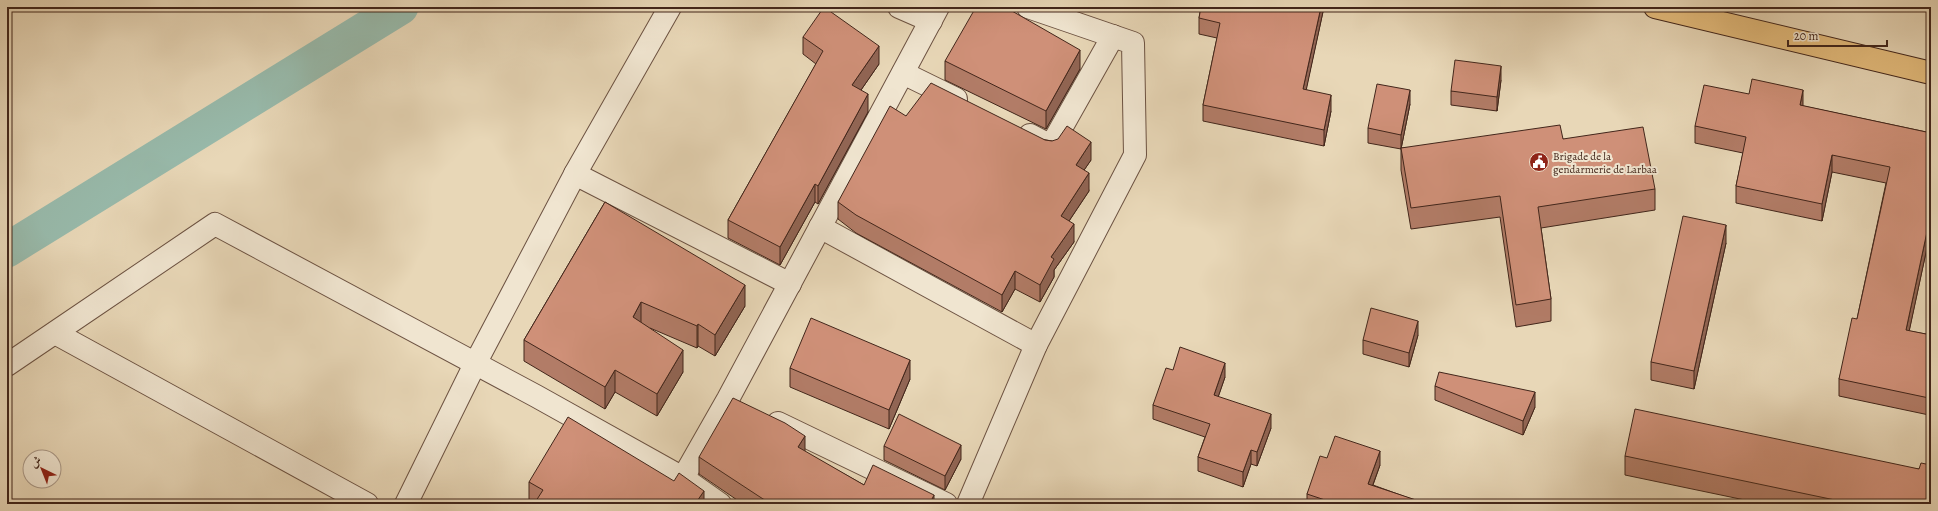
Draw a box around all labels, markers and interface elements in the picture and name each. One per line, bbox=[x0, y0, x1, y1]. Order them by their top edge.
scale bar bbox=[1788, 22, 1887, 48]
text: 20 m bbox=[1794, 28, 1818, 44]
place label: Brigade de la gendarmerie de Larbaa bbox=[1553, 149, 1658, 177]
public building icon: Brigade de la gendarmerie de Larbaa bbox=[1528, 151, 1550, 173]
north arrow bbox=[22, 449, 62, 489]
text: ش bbox=[26, 453, 45, 471]

